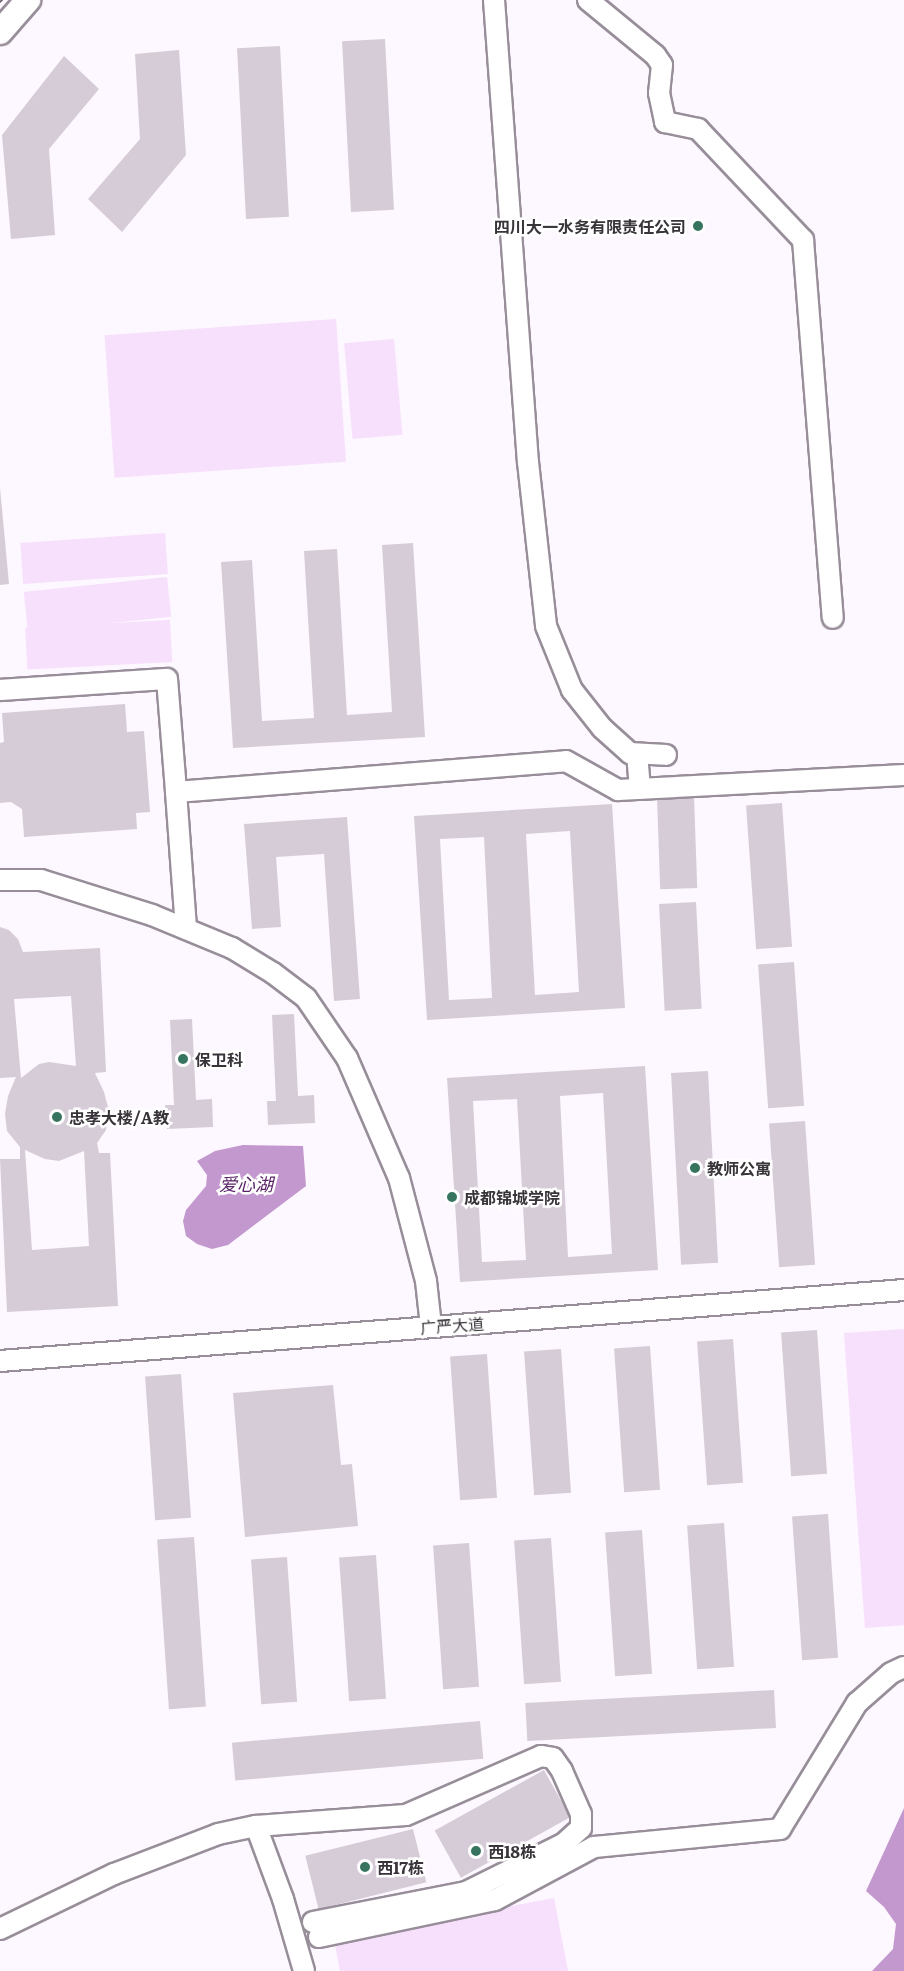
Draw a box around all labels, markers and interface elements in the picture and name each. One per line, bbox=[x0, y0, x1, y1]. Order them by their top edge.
place label: 四川大一水务有限责任公司 bbox=[494, 216, 686, 236]
marker: 四川大一水务有限责任公司 bbox=[691, 219, 705, 233]
place label: 保卫科 bbox=[195, 1049, 243, 1069]
marker: 保卫科 bbox=[176, 1052, 190, 1066]
place label: 忠孝大楼/A教 bbox=[69, 1107, 167, 1127]
marker: 忠孝大楼/A教 bbox=[50, 1110, 64, 1124]
place label: 教师公寓 bbox=[707, 1158, 771, 1178]
marker: 教师公寓 bbox=[688, 1161, 702, 1175]
water label: 爱心湖 bbox=[219, 1173, 273, 1195]
place label: 成都锦城学院 bbox=[464, 1187, 560, 1207]
marker: 成都锦城学院 bbox=[445, 1190, 459, 1204]
street label: 广严大道 bbox=[419, 1313, 485, 1337]
place label: 西18栋 bbox=[488, 1841, 536, 1861]
marker: 西18栋 bbox=[469, 1844, 483, 1858]
place label: 西17栋 bbox=[377, 1857, 424, 1877]
marker: 西17栋 bbox=[358, 1860, 372, 1874]

